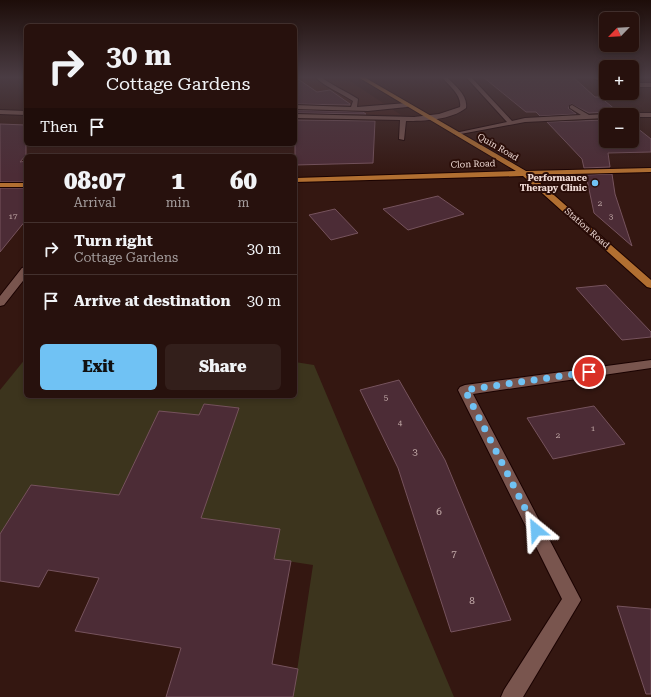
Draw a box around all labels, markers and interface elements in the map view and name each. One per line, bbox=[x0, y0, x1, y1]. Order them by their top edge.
north arrow bbox=[599, 12, 639, 52]
map controls bbox=[599, 12, 639, 148]
text: 30 m bbox=[106, 39, 171, 72]
icon: right bbox=[40, 40, 92, 92]
button: + bbox=[599, 60, 639, 100]
text: Cottage Gardens bbox=[106, 73, 250, 94]
button: − bbox=[599, 108, 639, 148]
icon: arrive bbox=[86, 116, 108, 138]
text: Then bbox=[40, 118, 78, 136]
street label: Quin Road bbox=[476, 131, 521, 163]
street label: Clon Road bbox=[450, 158, 496, 170]
text: 08:07 bbox=[64, 167, 126, 195]
text: 1 bbox=[171, 167, 185, 195]
text: 60 bbox=[230, 167, 257, 195]
place label: Performance Therapy Clinic bbox=[520, 173, 588, 193]
marker: Performance Therapy Clinic bbox=[590, 178, 600, 188]
text: Arrival bbox=[74, 195, 116, 210]
text: min bbox=[166, 195, 190, 210]
text: m bbox=[238, 195, 249, 210]
house number: 2 bbox=[598, 199, 603, 208]
street label: Station Road bbox=[563, 206, 611, 250]
house number: 17 bbox=[9, 212, 18, 221]
house number: 3 bbox=[609, 212, 614, 221]
text: Turn right bbox=[74, 232, 153, 250]
icon: right bbox=[40, 238, 62, 260]
text: 30 m bbox=[247, 240, 281, 258]
text: Cottage Gardens bbox=[74, 250, 178, 265]
icon: arrive bbox=[40, 290, 62, 312]
text: Arrive at destination bbox=[74, 292, 230, 310]
text: 30 m bbox=[247, 292, 281, 310]
button: Exit bbox=[40, 344, 157, 390]
button: Share bbox=[165, 344, 281, 390]
pin bbox=[572, 355, 606, 389]
icon: arrive bbox=[578, 361, 600, 383]
house number: 5 bbox=[384, 393, 389, 402]
house number: 4 bbox=[398, 419, 403, 428]
house number: 1 bbox=[591, 424, 596, 433]
house number: 2 bbox=[556, 431, 561, 440]
house number: 3 bbox=[412, 446, 418, 457]
house number: 6 bbox=[436, 506, 442, 517]
position arrow bbox=[515, 509, 557, 551]
house number: 7 bbox=[451, 548, 457, 559]
house number: 8 bbox=[469, 595, 475, 606]

